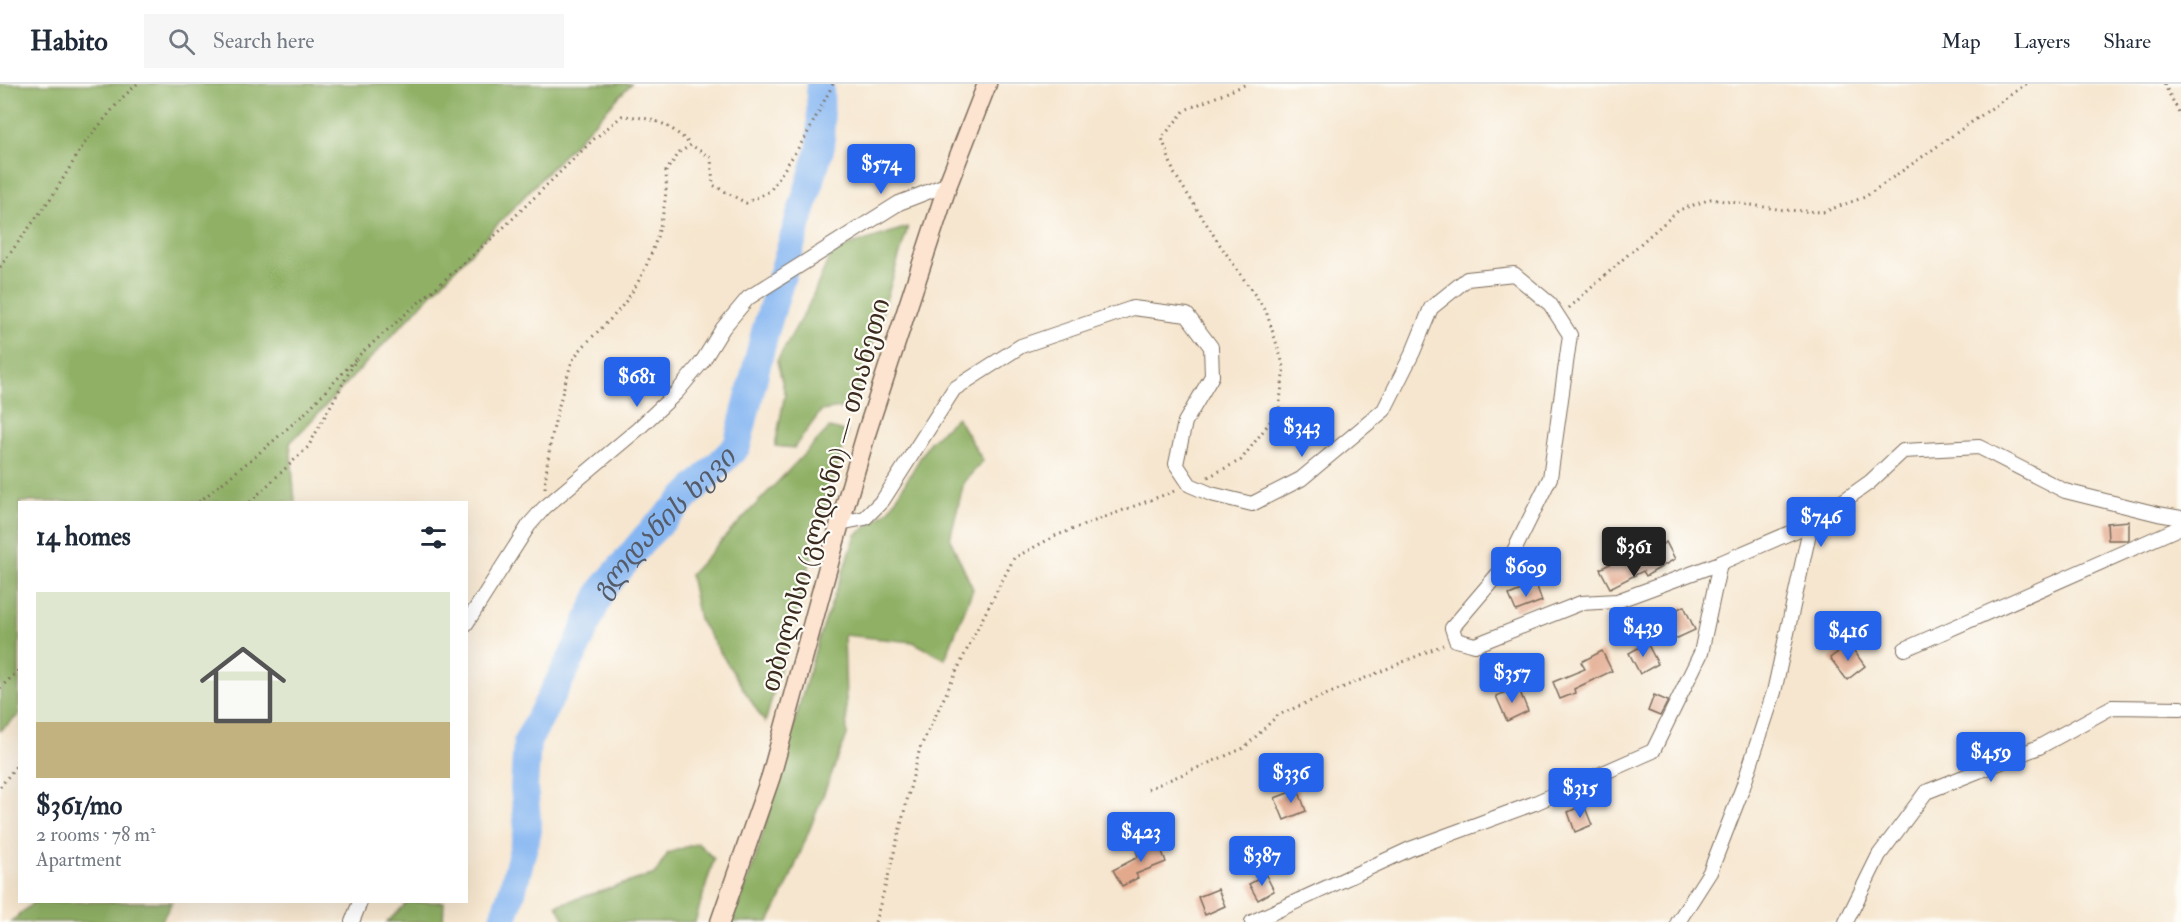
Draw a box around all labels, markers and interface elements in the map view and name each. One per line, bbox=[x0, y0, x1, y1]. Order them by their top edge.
search box bbox=[144, 14, 564, 68]
text: Habito bbox=[30, 24, 108, 59]
icon: search bbox=[165, 25, 198, 58]
text: Search here bbox=[213, 27, 315, 55]
text: Map bbox=[1941, 28, 1981, 55]
text: Layers bbox=[2014, 28, 2070, 55]
text: Share bbox=[2103, 28, 2151, 55]
pin: $574 bbox=[845, 144, 917, 195]
text: $574 bbox=[861, 151, 901, 176]
street label: თბილისი (გლდანი) — თიანეთი bbox=[754, 294, 898, 696]
pin: $681 bbox=[601, 357, 673, 408]
text: $681 bbox=[618, 364, 656, 389]
pin: $343 bbox=[1266, 407, 1338, 458]
text: $343 bbox=[1283, 414, 1321, 439]
water label: გლდანის ხევი bbox=[584, 439, 744, 604]
pin: $746 bbox=[1785, 497, 1857, 548]
text: $746 bbox=[1801, 504, 1841, 529]
text: 14 homes bbox=[36, 521, 131, 553]
icon: filters bbox=[417, 521, 450, 554]
pin: $361 bbox=[1598, 527, 1670, 578]
text: $361 bbox=[1616, 534, 1652, 559]
pin: $609 bbox=[1490, 547, 1562, 598]
text: $609 bbox=[1505, 554, 1547, 579]
pin: $439 bbox=[1607, 607, 1679, 658]
pin: $416 bbox=[1812, 611, 1884, 662]
text: $439 bbox=[1623, 614, 1663, 639]
text: $416 bbox=[1828, 618, 1868, 643]
icon: home bbox=[189, 631, 297, 739]
pin: $357 bbox=[1476, 653, 1548, 704]
text: $357 bbox=[1494, 660, 1530, 685]
pin: $459 bbox=[1955, 732, 2027, 783]
text: $459 bbox=[1970, 739, 2012, 764]
pin: $336 bbox=[1255, 753, 1327, 804]
text: $336 bbox=[1273, 760, 1309, 785]
pin: $315 bbox=[1544, 768, 1616, 819]
text: $315 bbox=[1563, 775, 1597, 800]
text: $361/mo bbox=[36, 790, 122, 822]
pin: $423 bbox=[1105, 812, 1177, 863]
text: $423 bbox=[1121, 819, 1161, 844]
text: 2 rooms · 78 m² bbox=[36, 822, 156, 847]
pin: $387 bbox=[1226, 836, 1298, 887]
text: $387 bbox=[1243, 843, 1281, 868]
text: Apartment bbox=[36, 847, 121, 872]

